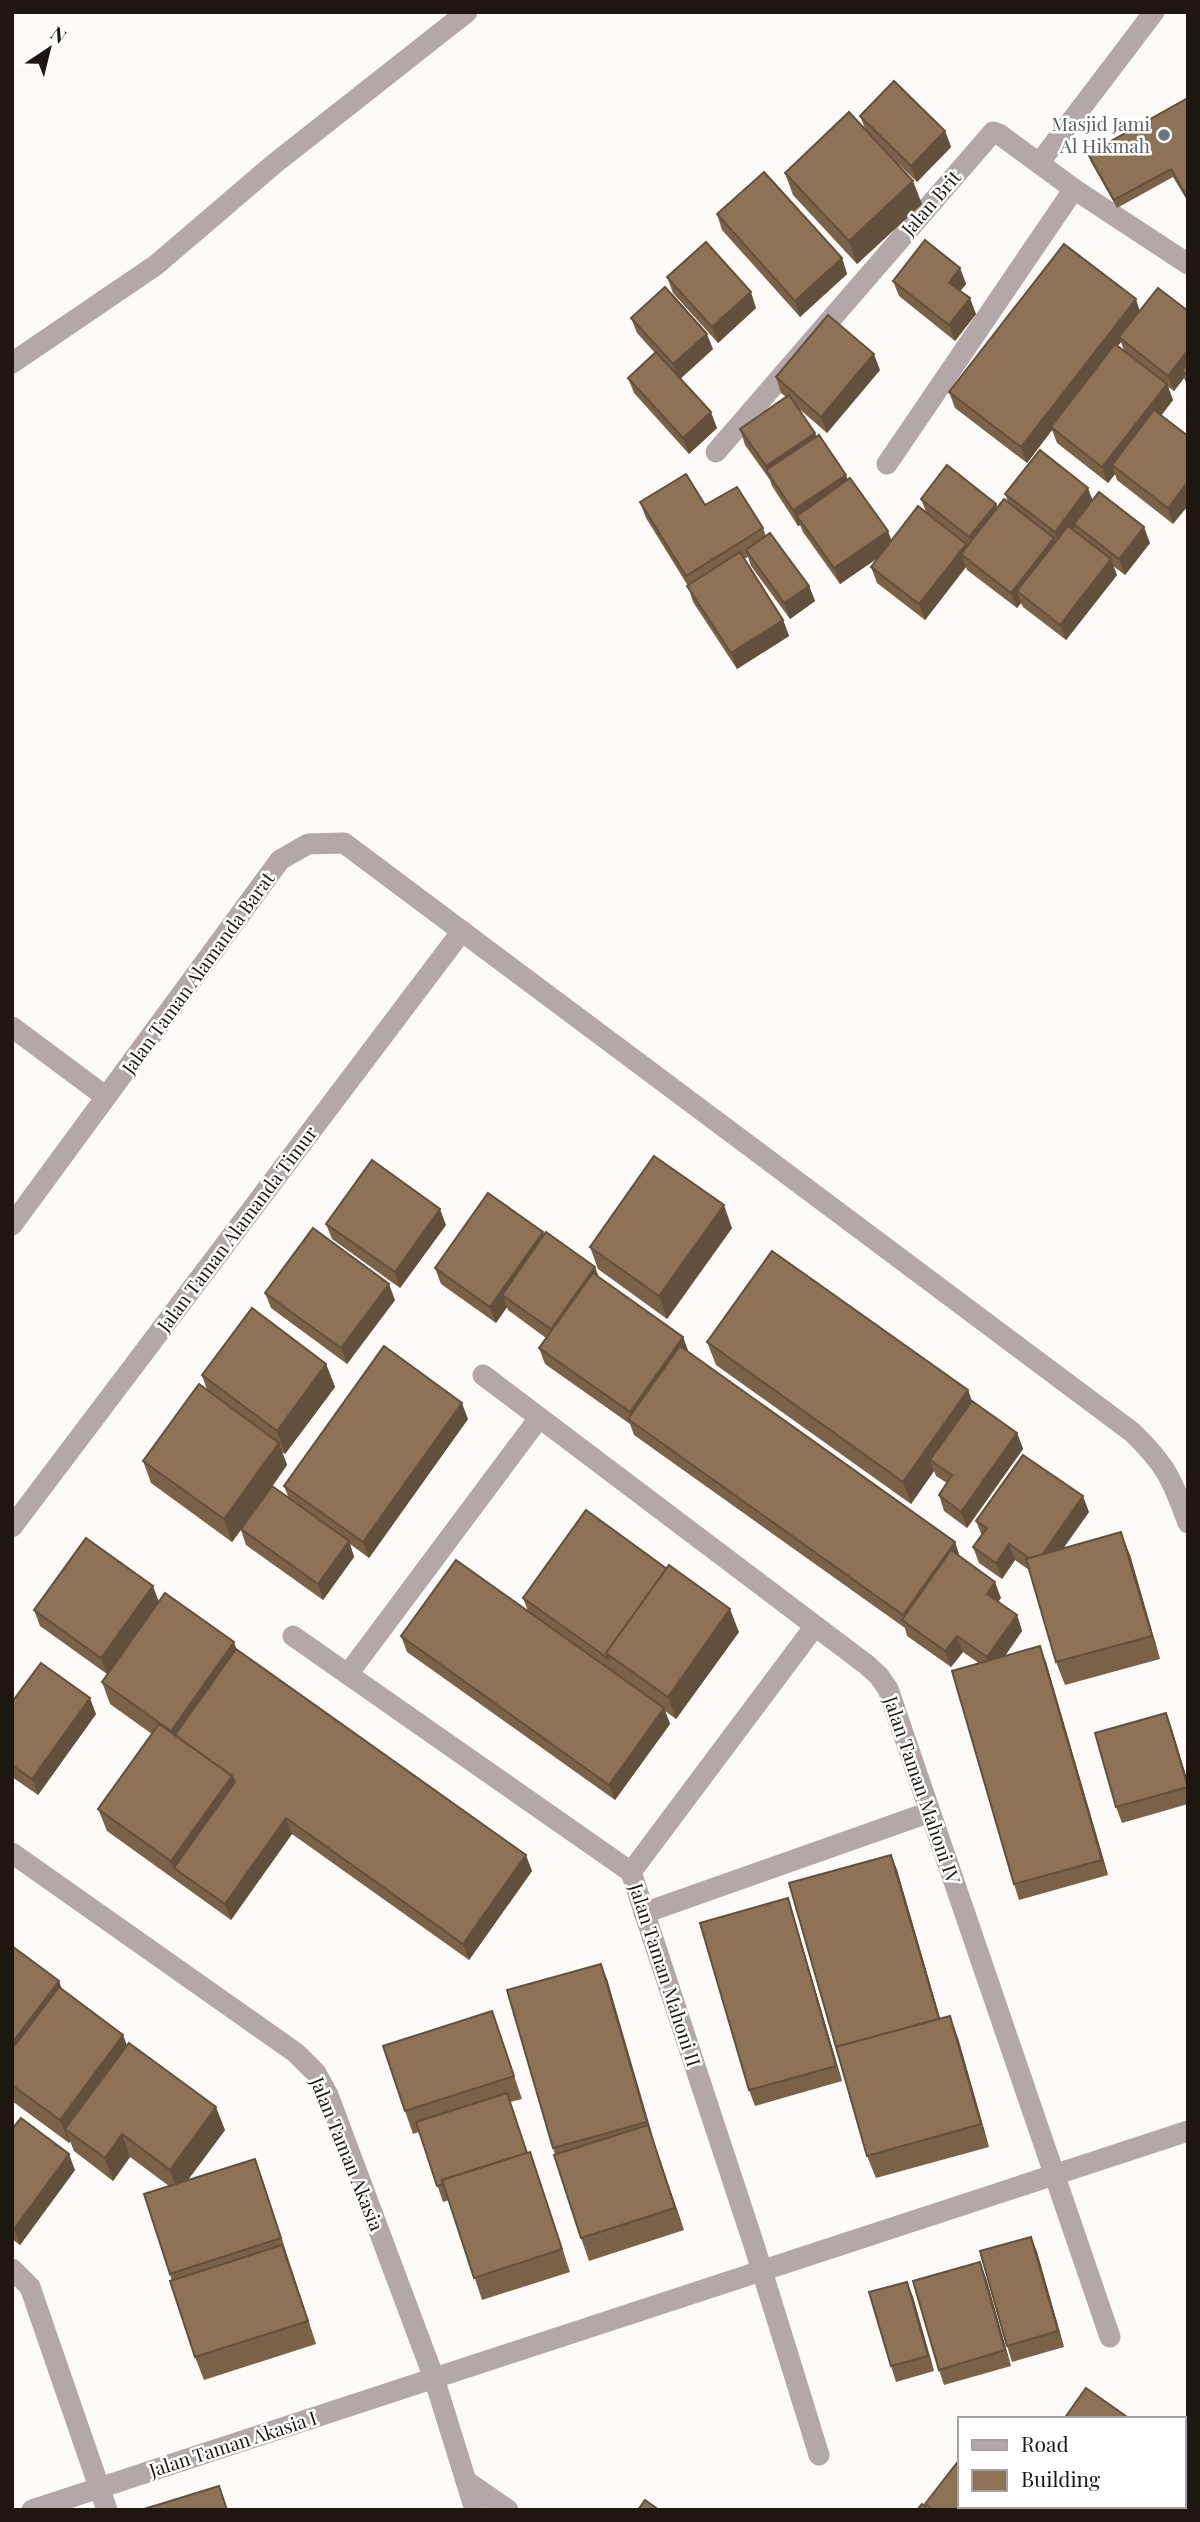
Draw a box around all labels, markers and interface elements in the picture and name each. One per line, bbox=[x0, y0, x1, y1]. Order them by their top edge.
north arrow bbox=[14, 14, 84, 84]
text: N bbox=[46, 20, 73, 49]
place label: Masjid Jami Al Hikmah bbox=[1052, 110, 1150, 158]
marker: Masjid Jami Al Hikmah bbox=[1156, 127, 1172, 143]
street label: Jalan Brit bbox=[894, 164, 966, 241]
street label: Jalan Taman Alamanda Barat bbox=[114, 866, 280, 1080]
street label: Jalan Taman Alamanda Timur bbox=[150, 1120, 323, 1337]
street label: Jalan Taman Mahoni IV bbox=[878, 1691, 968, 1888]
street label: Jalan Taman Mahoni II bbox=[624, 1879, 708, 2070]
street label: Jalan Taman Akasia bbox=[305, 2072, 391, 2235]
street label: Jalan Taman Akasia I bbox=[145, 2404, 320, 2483]
legend bbox=[958, 2417, 1186, 2508]
text: Road bbox=[1021, 2429, 1069, 2457]
text: Building bbox=[1021, 2464, 1100, 2492]

